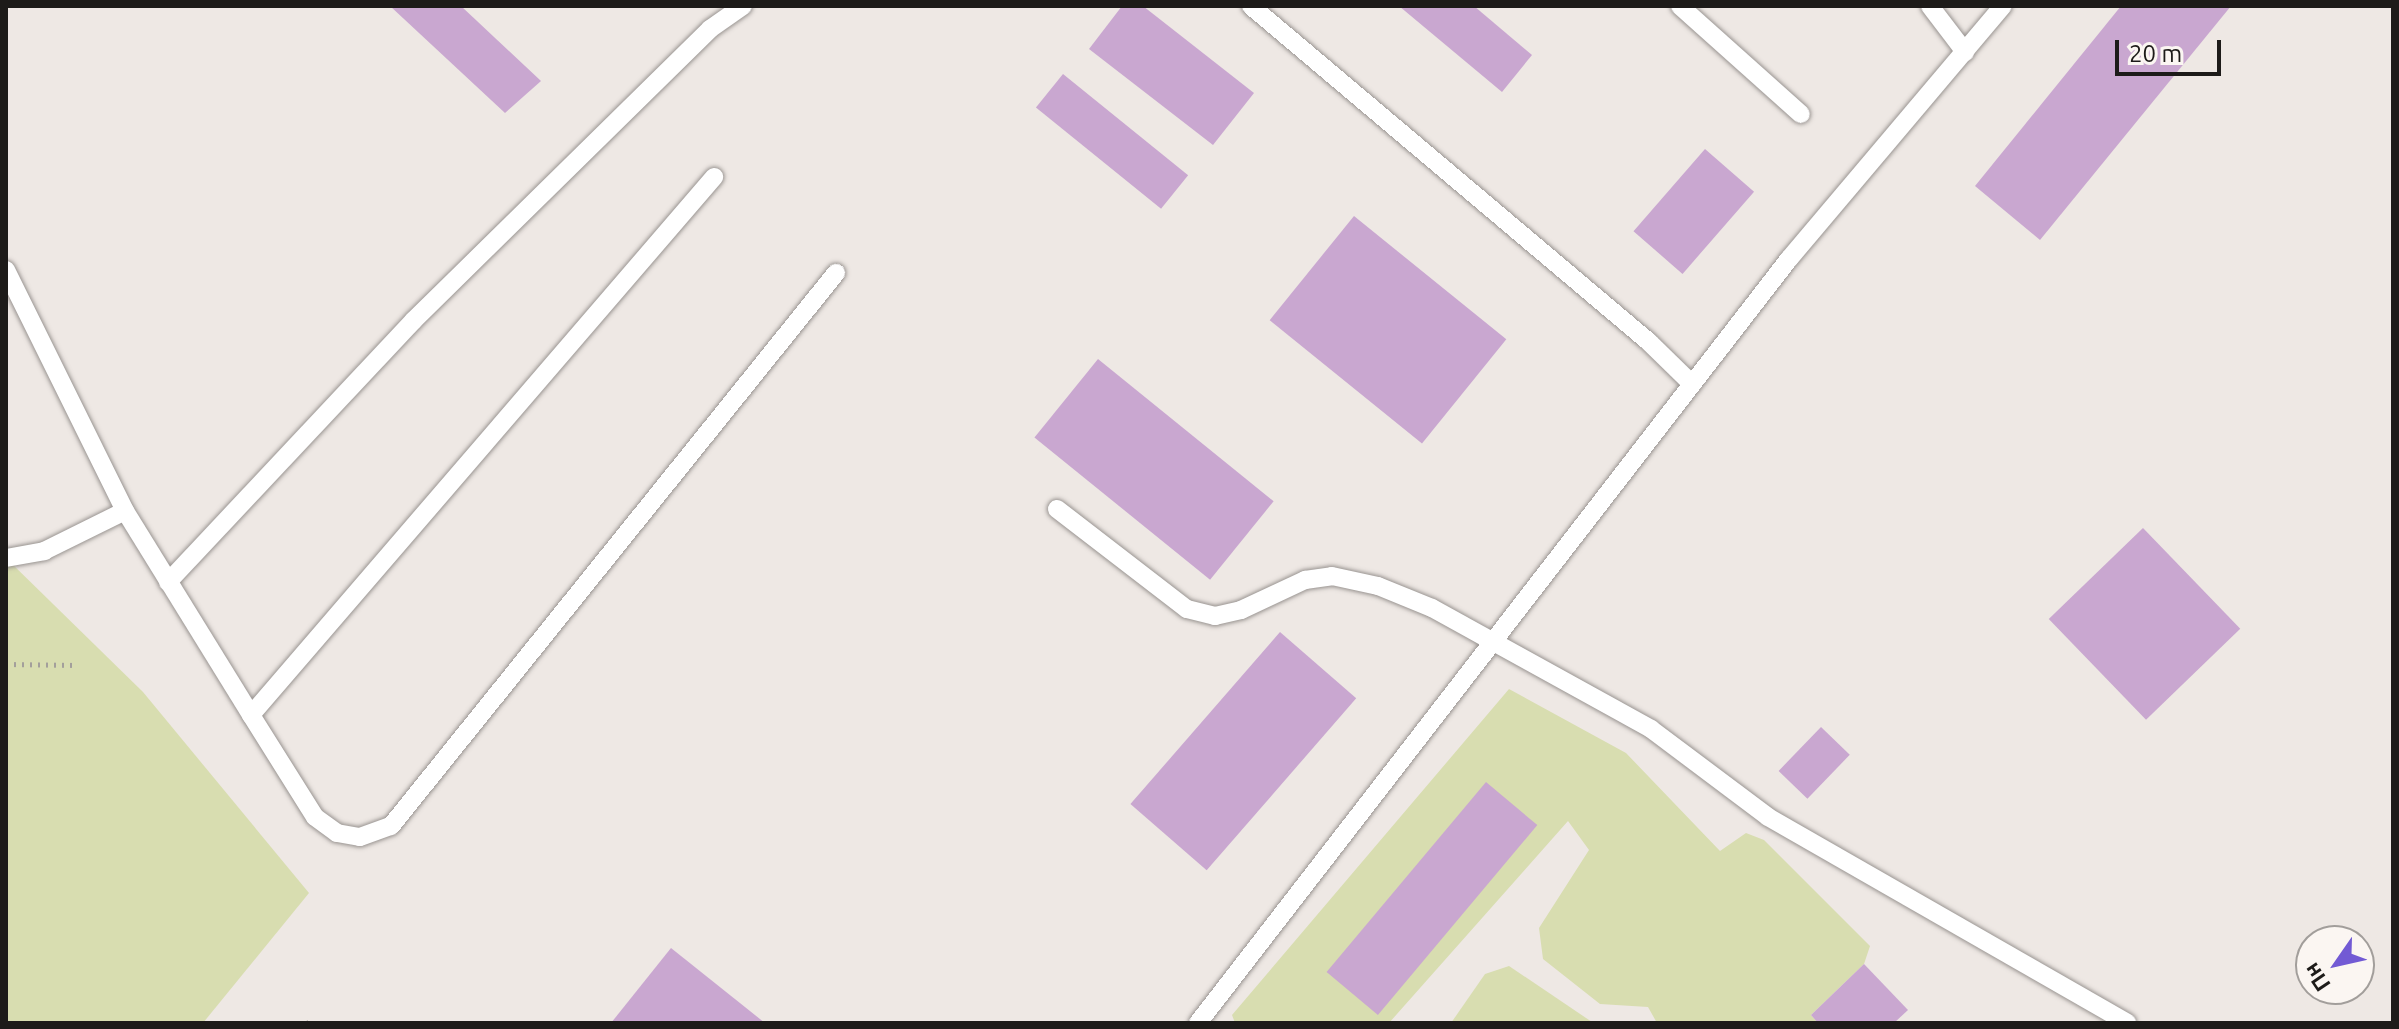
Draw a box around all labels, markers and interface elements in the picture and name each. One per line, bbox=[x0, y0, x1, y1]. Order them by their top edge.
scale bar bbox=[2119, 24, 2225, 74]
text: 20 m bbox=[2129, 40, 2182, 67]
north arrow bbox=[2295, 925, 2375, 1005]
text: Пн bbox=[2298, 959, 2335, 997]

